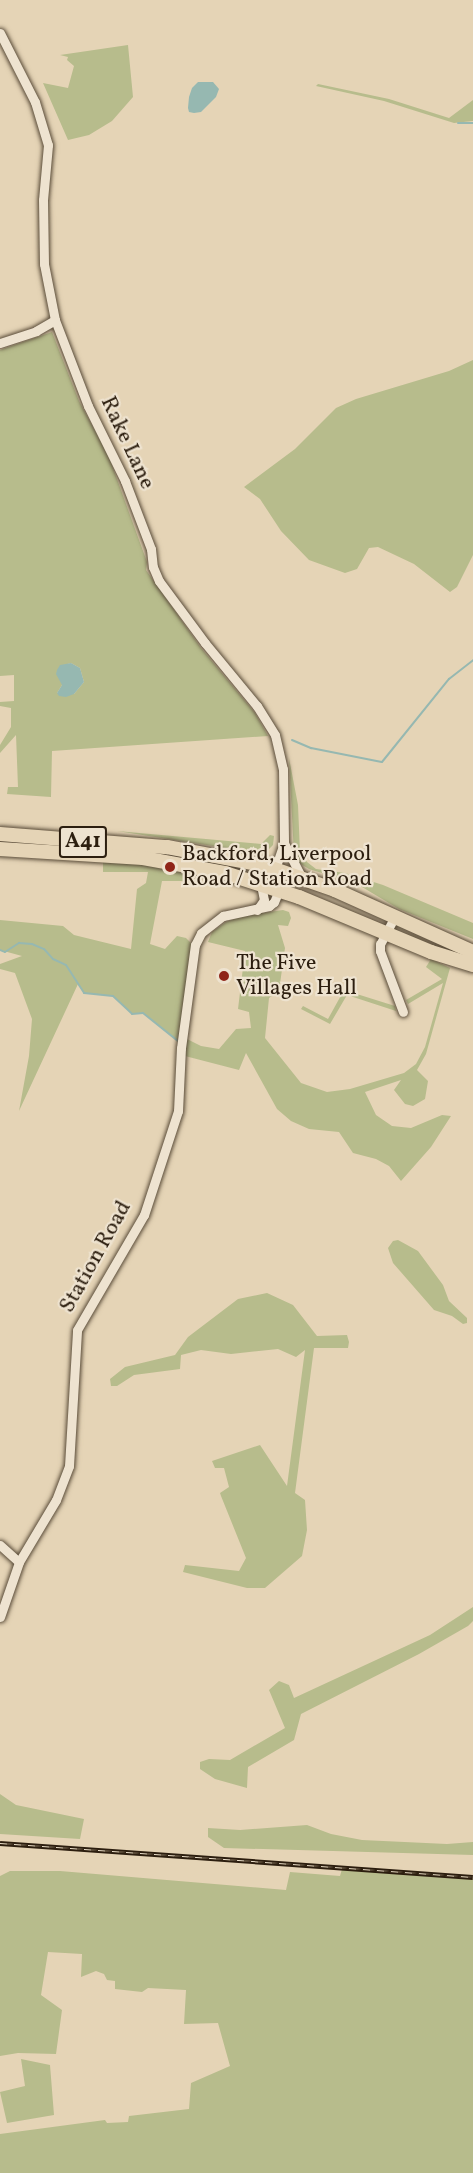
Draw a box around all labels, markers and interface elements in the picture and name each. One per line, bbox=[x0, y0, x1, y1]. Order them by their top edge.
street label: Rake Lane bbox=[94, 392, 160, 494]
road number: A41 bbox=[58, 824, 109, 860]
place label: Backford, Liverpool Road / Station Road bbox=[182, 841, 372, 892]
marker: Backford, Liverpool Road / Station Road bbox=[163, 860, 177, 874]
place label: The Five Villages Hall bbox=[236, 950, 357, 1002]
marker: The Five Villages Hall bbox=[217, 969, 231, 983]
street label: Station Road bbox=[54, 1196, 138, 1318]

